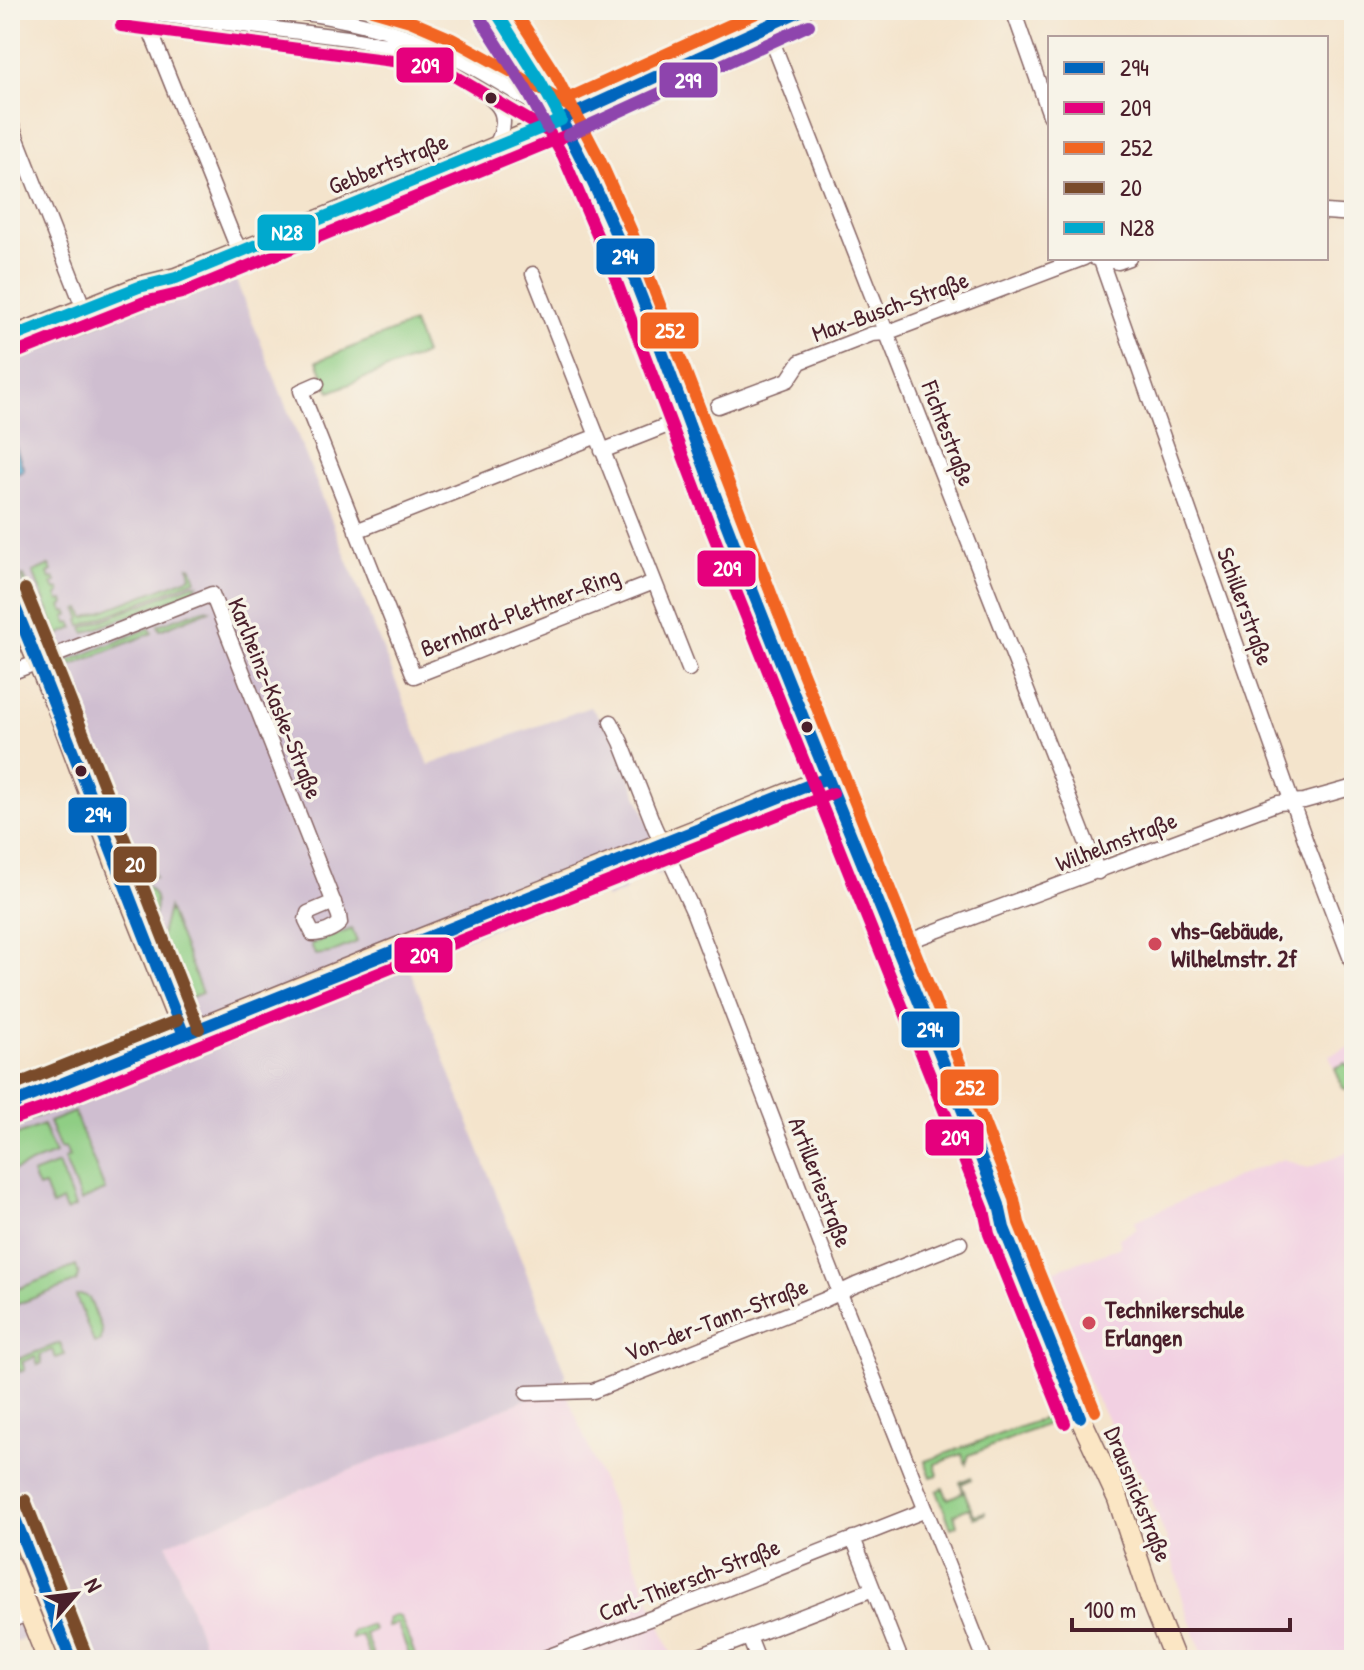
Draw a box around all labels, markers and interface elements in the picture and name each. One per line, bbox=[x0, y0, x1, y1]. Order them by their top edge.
legend bbox=[1048, 36, 1328, 260]
line badge: 209 bbox=[395, 46, 455, 84]
text: 209 bbox=[411, 50, 439, 80]
text: 294 bbox=[1120, 51, 1149, 83]
line badge: 299 bbox=[658, 61, 719, 99]
text: 299 bbox=[675, 65, 701, 95]
unlabelled marker bbox=[483, 90, 499, 106]
text: 209 bbox=[1120, 91, 1151, 123]
street label: Gebbertstraße bbox=[323, 124, 453, 201]
text: 252 bbox=[1120, 131, 1153, 163]
text: 20 bbox=[1120, 171, 1142, 203]
text: N28 bbox=[1120, 211, 1154, 243]
line badge: N28 bbox=[256, 213, 317, 252]
text: N28 bbox=[271, 217, 303, 247]
line badge: 294 bbox=[595, 237, 656, 276]
text: 294 bbox=[612, 241, 638, 271]
street label: Max-Busch-Straße bbox=[807, 263, 973, 349]
line badge: 252 bbox=[639, 311, 700, 350]
text: 252 bbox=[655, 315, 686, 345]
street label: Fichtestraße bbox=[914, 375, 984, 490]
street label: Schillerstraße bbox=[1210, 543, 1282, 670]
line badge: 209 bbox=[696, 549, 757, 588]
text: 209 bbox=[713, 553, 741, 583]
street label: Bernhard-Plettner-Ring bbox=[416, 558, 624, 664]
street label: Karlheinz-Kaske-Straße bbox=[221, 593, 331, 804]
unlabelled marker bbox=[799, 719, 815, 735]
unlabelled marker bbox=[73, 763, 89, 779]
line badge: 294 bbox=[67, 796, 128, 834]
text: 294 bbox=[85, 799, 111, 829]
street label: Wilhelmstraße bbox=[1051, 803, 1182, 879]
line badge: 20 bbox=[112, 845, 158, 884]
text: 20 bbox=[125, 849, 145, 879]
place label: vhs-Gebäude, Wilhelmstr. 2f bbox=[1171, 914, 1298, 974]
marker: vhs-Gebäude, Wilhelmstr. 2f bbox=[1146, 935, 1164, 953]
line badge: 209 bbox=[393, 936, 454, 974]
text: 209 bbox=[410, 940, 438, 970]
line badge: 294 bbox=[900, 1010, 961, 1049]
text: 294 bbox=[917, 1014, 943, 1044]
line badge: 252 bbox=[939, 1068, 1000, 1107]
text: 252 bbox=[955, 1072, 986, 1102]
street label: Artilleriestraße bbox=[782, 1112, 861, 1252]
line badge: 209 bbox=[924, 1118, 985, 1157]
text: 209 bbox=[941, 1122, 969, 1152]
street label: Von-der-Tann-Straße bbox=[620, 1269, 813, 1369]
place label: Technikerschule Erlangen bbox=[1104, 1293, 1245, 1354]
marker: Technikerschule Erlangen bbox=[1080, 1314, 1098, 1332]
street label: Drausnickstraße bbox=[1097, 1422, 1181, 1567]
street label: Carl-Thiersch-Straße bbox=[594, 1530, 785, 1628]
north arrow bbox=[36, 1554, 116, 1634]
text: N bbox=[78, 1572, 110, 1597]
scale bar bbox=[1072, 1582, 1290, 1632]
text: 100 m bbox=[1084, 1593, 1136, 1625]

